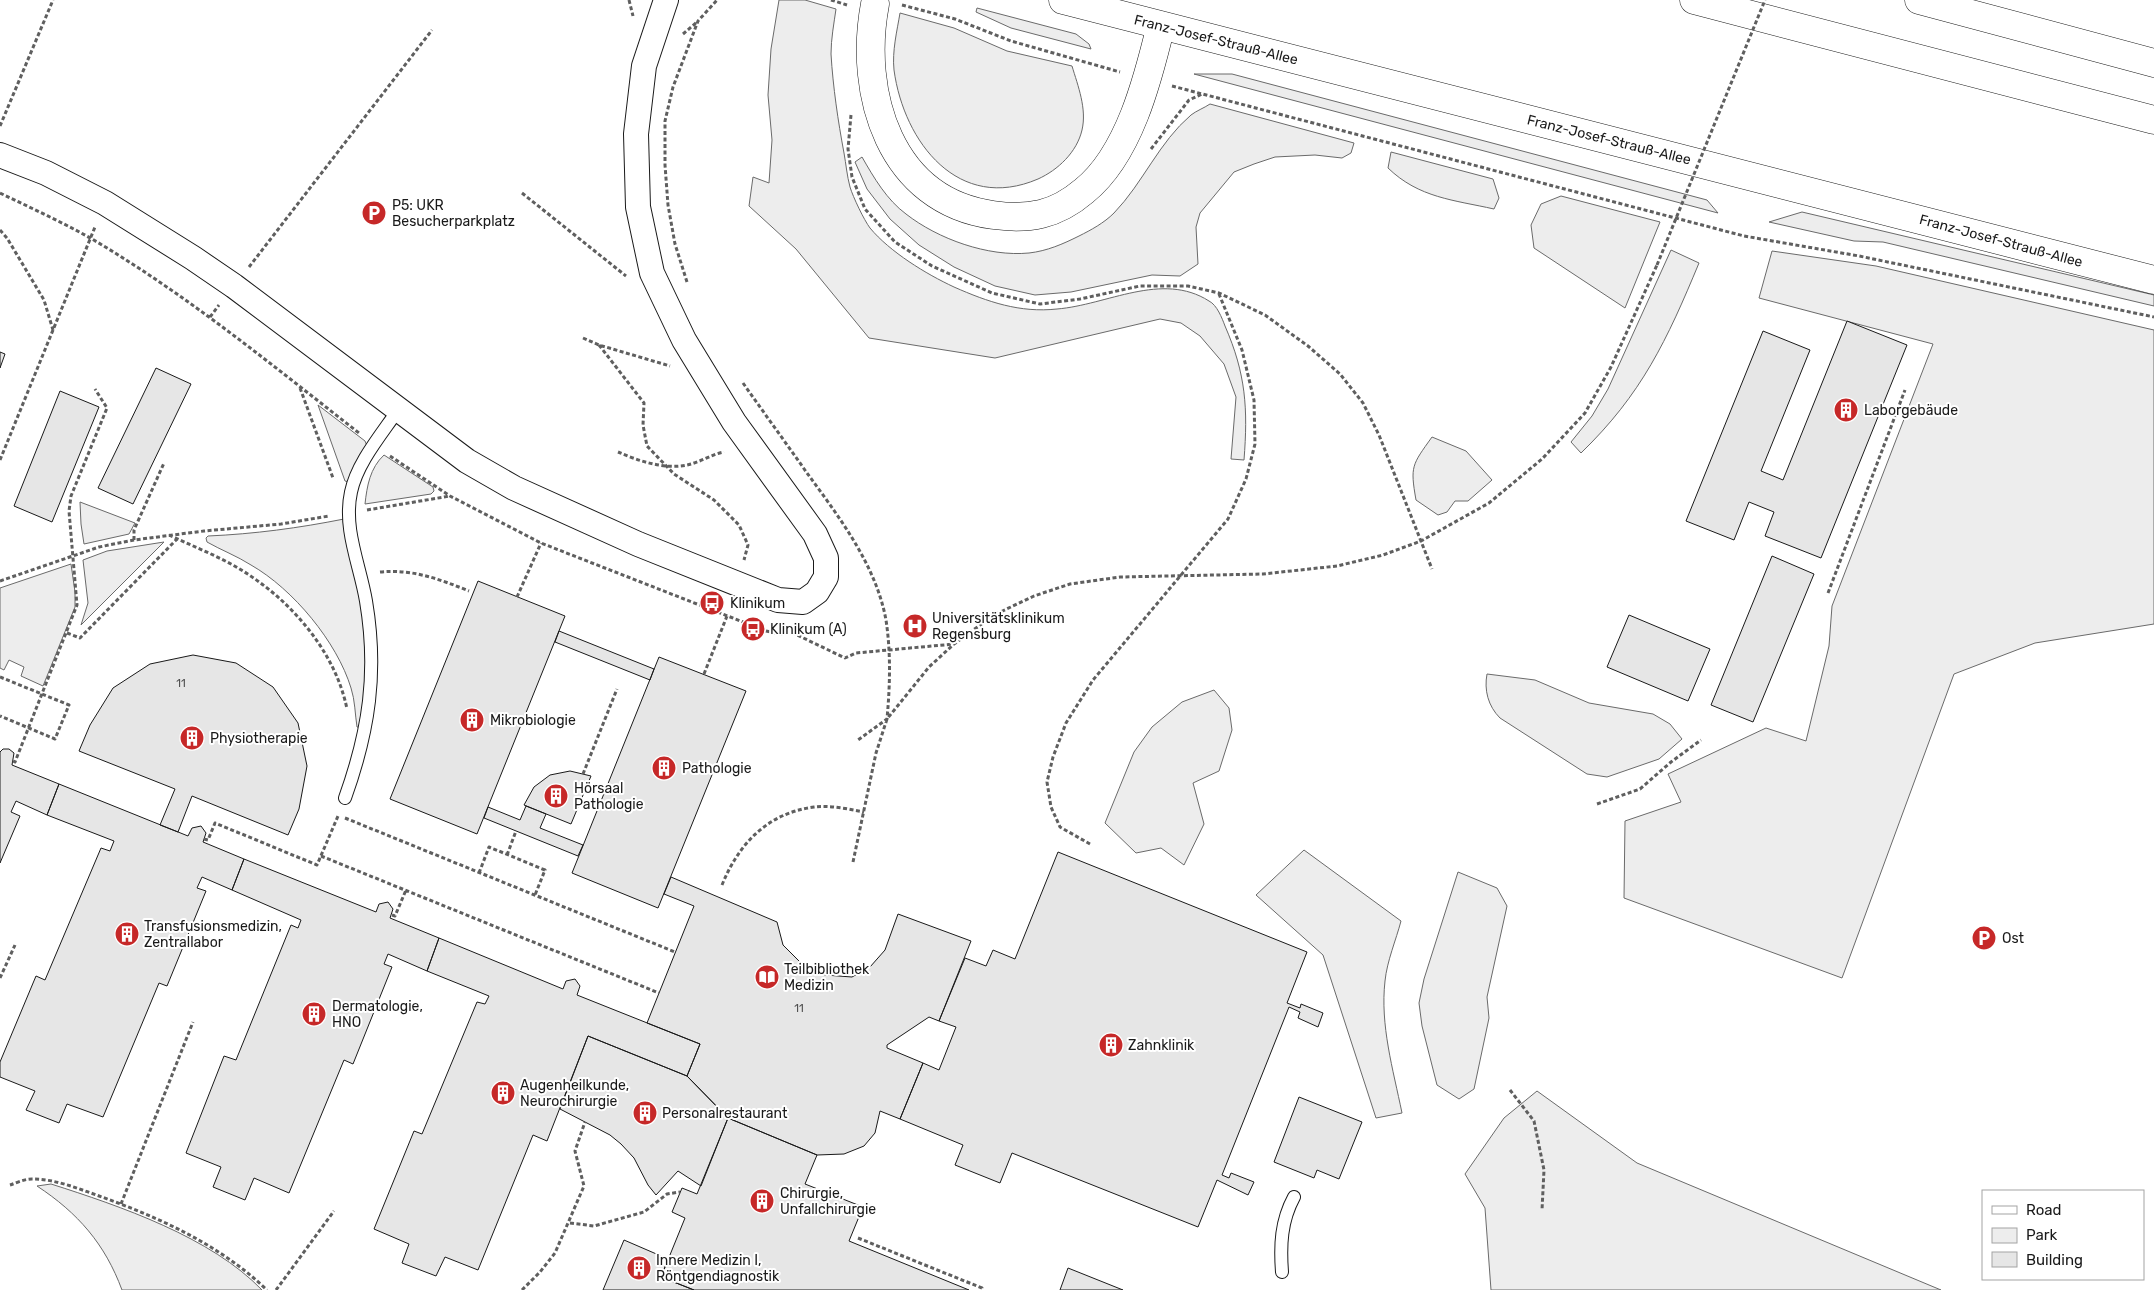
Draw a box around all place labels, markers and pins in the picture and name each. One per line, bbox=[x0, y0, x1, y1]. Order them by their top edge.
place label: P5: UKR Besucherparkplatz bbox=[392, 197, 515, 230]
parking icon: P5: UKR Besucherparkplatz bbox=[361, 200, 387, 226]
building icon: Laborgebäude bbox=[1833, 397, 1859, 423]
place label: Laborgebäude bbox=[1864, 402, 1958, 419]
bus stop icon: Klinikum bbox=[699, 590, 725, 616]
place label: Klinikum bbox=[730, 595, 785, 612]
place label: Universitätsklinikum Regensburg bbox=[932, 610, 1065, 643]
hospital icon: Universitätsklinikum Regensburg bbox=[902, 613, 928, 639]
bus stop icon: Klinikum (A) bbox=[740, 616, 766, 642]
place label: Klinikum (A) bbox=[770, 621, 847, 638]
building icon: Mikrobiologie bbox=[459, 707, 485, 733]
place label: Mikrobiologie bbox=[490, 712, 576, 729]
building icon: Physiotherapie bbox=[179, 725, 205, 751]
place label: Physiotherapie bbox=[210, 730, 308, 747]
building icon: Pathologie bbox=[651, 755, 677, 781]
place label: Pathologie bbox=[682, 760, 752, 777]
place label: Hörsaal Pathologie bbox=[574, 780, 644, 813]
building icon: Hörsaal Pathologie bbox=[543, 783, 569, 809]
place label: Transfusionsmedizin, Zentrallabor bbox=[144, 918, 282, 951]
building icon: Transfusionsmedizin, Zentrallabor bbox=[114, 921, 140, 947]
parking icon: Ost bbox=[1971, 925, 1997, 951]
place label: Ost bbox=[2002, 930, 2025, 947]
place label: Teilbibliothek Medizin bbox=[784, 961, 870, 994]
library icon: Teilbibliothek Medizin bbox=[754, 964, 780, 990]
place label: Dermatologie, HNO bbox=[332, 998, 423, 1031]
building icon: Dermatologie, HNO bbox=[301, 1001, 327, 1027]
building icon: Zahnklinik bbox=[1098, 1032, 1124, 1058]
place label: Zahnklinik bbox=[1128, 1037, 1195, 1054]
place label: Augenheilkunde, Neurochirurgie bbox=[520, 1077, 629, 1110]
building icon: Augenheilkunde, Neurochirurgie bbox=[490, 1080, 516, 1106]
building icon: Personalrestaurant bbox=[632, 1100, 658, 1126]
place label: Personalrestaurant bbox=[662, 1105, 788, 1122]
place label: Chirurgie, Unfallchirurgie bbox=[780, 1185, 876, 1218]
building icon: Chirurgie, Unfallchirurgie bbox=[749, 1188, 775, 1214]
place label: Innere Medizin I, Röntgendiagnostik bbox=[656, 1252, 780, 1285]
building icon: Innere Medizin I, Röntgendiagnostik bbox=[626, 1255, 652, 1281]

